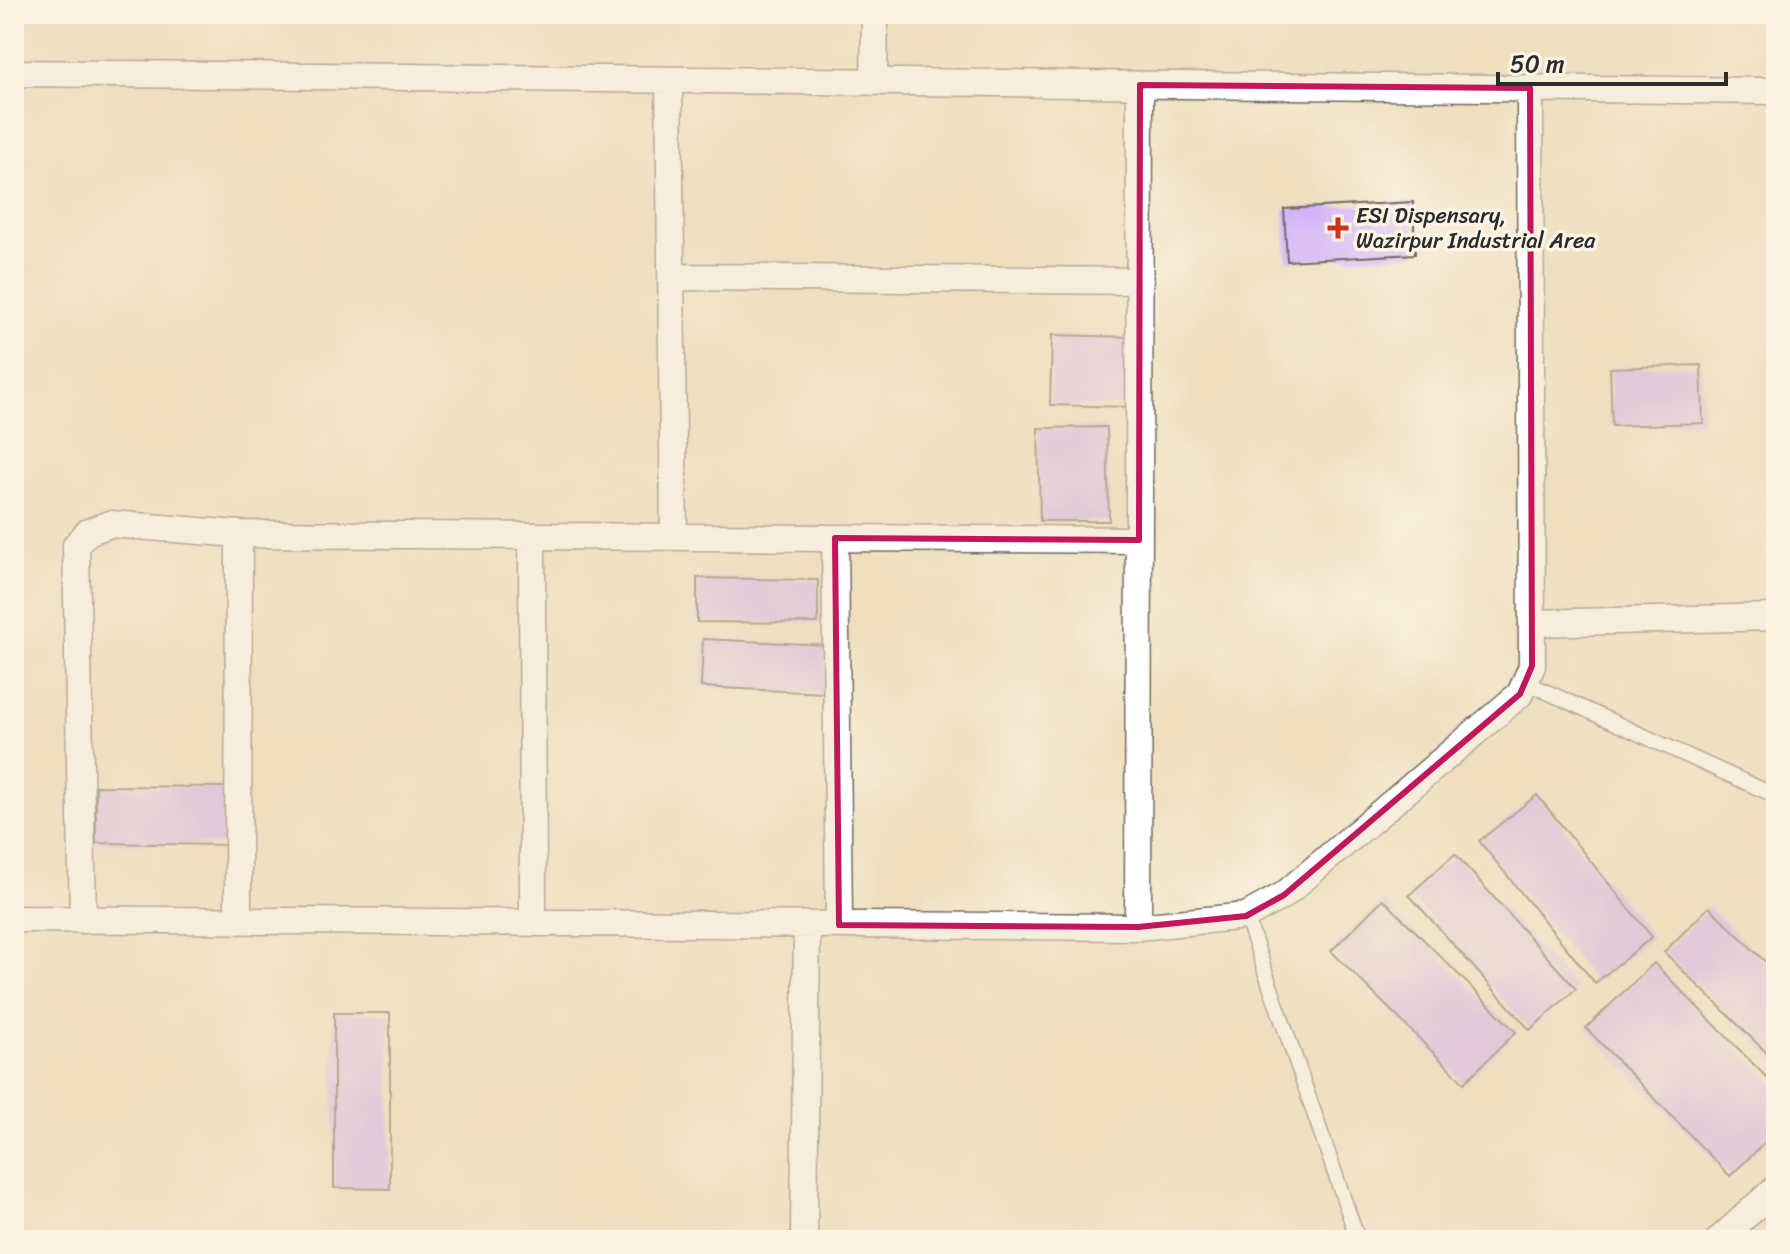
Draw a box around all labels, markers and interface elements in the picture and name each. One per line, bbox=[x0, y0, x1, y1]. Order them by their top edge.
scale bar bbox=[1498, 36, 1726, 86]
text: 50 m bbox=[1510, 43, 1565, 85]
place label: ESI Dispensary, Wazirpur Industrial Area bbox=[1356, 196, 1596, 260]
marker: ESI Dispensary, Wazirpur Industrial Area bbox=[1327, 217, 1349, 239]

